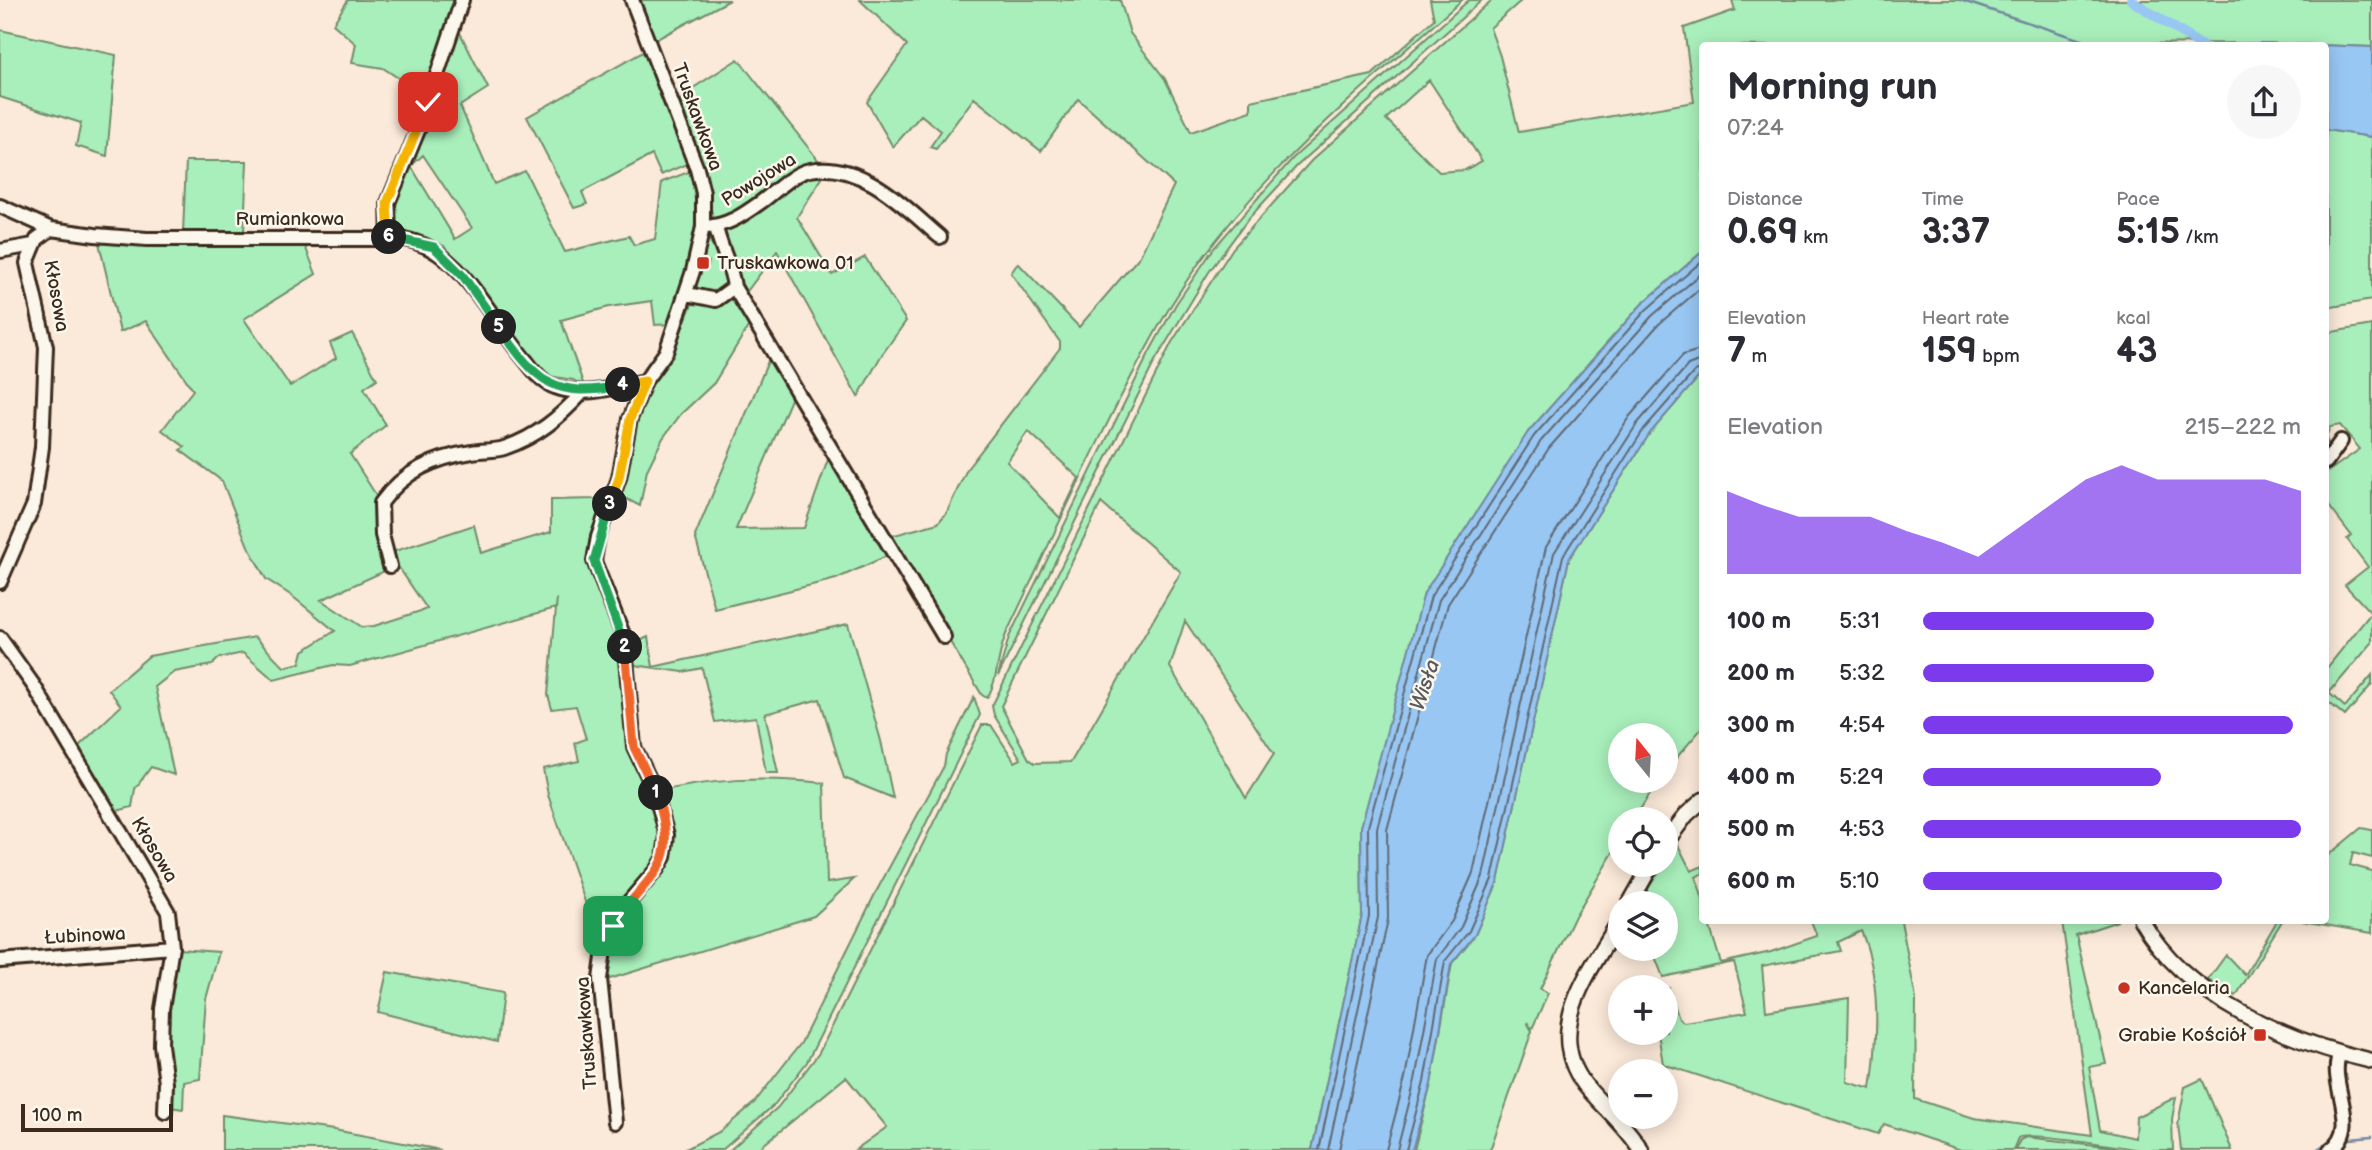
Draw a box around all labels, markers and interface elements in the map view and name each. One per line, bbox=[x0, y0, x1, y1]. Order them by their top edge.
street label: Truskawkowa bbox=[667, 60, 727, 174]
text: Morning run bbox=[1727, 65, 1938, 110]
button: share bbox=[2227, 65, 2301, 139]
pin bbox=[398, 72, 458, 132]
icon: check bbox=[409, 83, 447, 121]
text: 07:24 bbox=[1727, 114, 1784, 142]
street label: Powojowa bbox=[718, 148, 800, 212]
text: Distance bbox=[1727, 188, 1803, 211]
text: Time bbox=[1922, 188, 1964, 211]
text: Pace bbox=[2116, 188, 2160, 211]
street label: Rumiankowa bbox=[236, 208, 344, 231]
text: 0.69 bbox=[1727, 211, 1798, 254]
text: 3:37 bbox=[1922, 211, 1990, 254]
text: 5:15 bbox=[2116, 211, 2180, 254]
pin: 6 bbox=[372, 219, 406, 254]
text: 6 bbox=[383, 225, 394, 248]
text: km bbox=[1798, 226, 1828, 249]
text: /km bbox=[2180, 226, 2219, 249]
place label: Truskawkowa 01 bbox=[717, 252, 854, 275]
marker: Truskawkowa 01 bbox=[695, 255, 711, 271]
street label: Kłosowa bbox=[38, 258, 74, 334]
text: Elevation bbox=[1727, 307, 1806, 330]
text: Heart rate bbox=[1922, 307, 2009, 330]
text: kcal bbox=[2116, 307, 2150, 330]
pin: 5 bbox=[482, 310, 516, 344]
text: 5 bbox=[493, 315, 504, 338]
text: 7 bbox=[1727, 330, 1746, 373]
text: 159 bbox=[1922, 330, 1977, 373]
text: 43 bbox=[2116, 330, 2157, 373]
text: m bbox=[1746, 345, 1767, 368]
text: bpm bbox=[1977, 345, 2020, 368]
pin: 4 bbox=[606, 368, 640, 402]
text: 4 bbox=[617, 373, 628, 396]
text: Elevation bbox=[1727, 413, 1823, 441]
text: 215–222 m bbox=[2185, 413, 2301, 441]
pin: 3 bbox=[592, 486, 628, 522]
text: 3 bbox=[604, 492, 615, 515]
text: 100 m bbox=[1727, 607, 1791, 635]
text: 5:31 bbox=[1839, 607, 1880, 635]
pin: 2 bbox=[608, 630, 642, 664]
text: 2 bbox=[619, 635, 630, 658]
water label: Wisła bbox=[1405, 656, 1445, 714]
text: 200 m bbox=[1727, 659, 1795, 687]
text: 5:32 bbox=[1839, 659, 1885, 687]
text: 300 m bbox=[1727, 711, 1795, 739]
text: 4:54 bbox=[1839, 711, 1885, 739]
north arrow bbox=[1608, 723, 1678, 793]
map controls bbox=[1608, 723, 1678, 1129]
text: 400 m bbox=[1727, 763, 1795, 791]
text: 5:29 bbox=[1839, 763, 1884, 791]
pin: 1 bbox=[638, 776, 674, 810]
text: 1 bbox=[652, 781, 660, 804]
button: locate bbox=[1608, 807, 1678, 877]
street label: Kłosowa bbox=[126, 813, 182, 887]
text: 500 m bbox=[1727, 815, 1795, 843]
text: 4:53 bbox=[1839, 815, 1885, 843]
text: 600 m bbox=[1727, 867, 1795, 895]
text: 5:10 bbox=[1839, 867, 1879, 895]
button: layers bbox=[1608, 891, 1678, 961]
pin bbox=[583, 896, 643, 956]
icon: arrive bbox=[594, 907, 632, 945]
street label: Łubinowa bbox=[44, 922, 126, 950]
button: + bbox=[1608, 975, 1678, 1045]
street label: Truskawkowa bbox=[572, 976, 602, 1090]
place label: Kancelaria bbox=[2138, 977, 2230, 1000]
marker: Kancelaria bbox=[2116, 980, 2132, 996]
place label: Grabie Kościół bbox=[2118, 1024, 2246, 1047]
marker: Grabie Kościół bbox=[2252, 1027, 2268, 1043]
button: − bbox=[1608, 1059, 1678, 1129]
scale bar bbox=[21, 1101, 173, 1133]
text: 100 m bbox=[32, 1104, 83, 1127]

